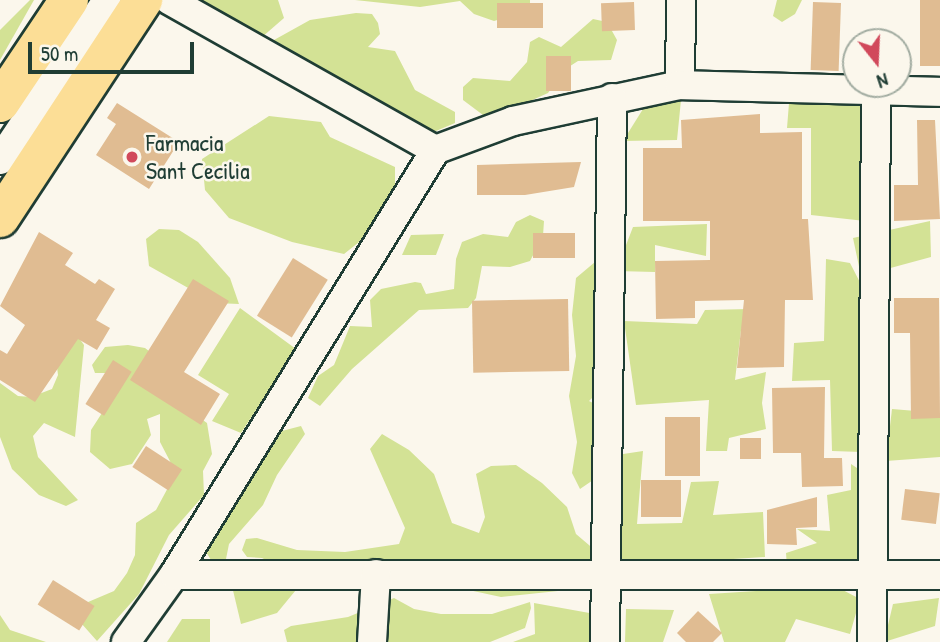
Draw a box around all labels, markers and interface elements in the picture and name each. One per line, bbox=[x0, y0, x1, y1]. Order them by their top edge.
scale bar bbox=[32, 28, 198, 72]
north arrow bbox=[842, 28, 912, 98]
text: 50 m bbox=[41, 39, 78, 68]
text: N bbox=[874, 67, 892, 95]
place label: Farmacia Sant Cecilia bbox=[146, 129, 250, 185]
marker: Farmacia Sant Cecilia bbox=[124, 149, 140, 165]

